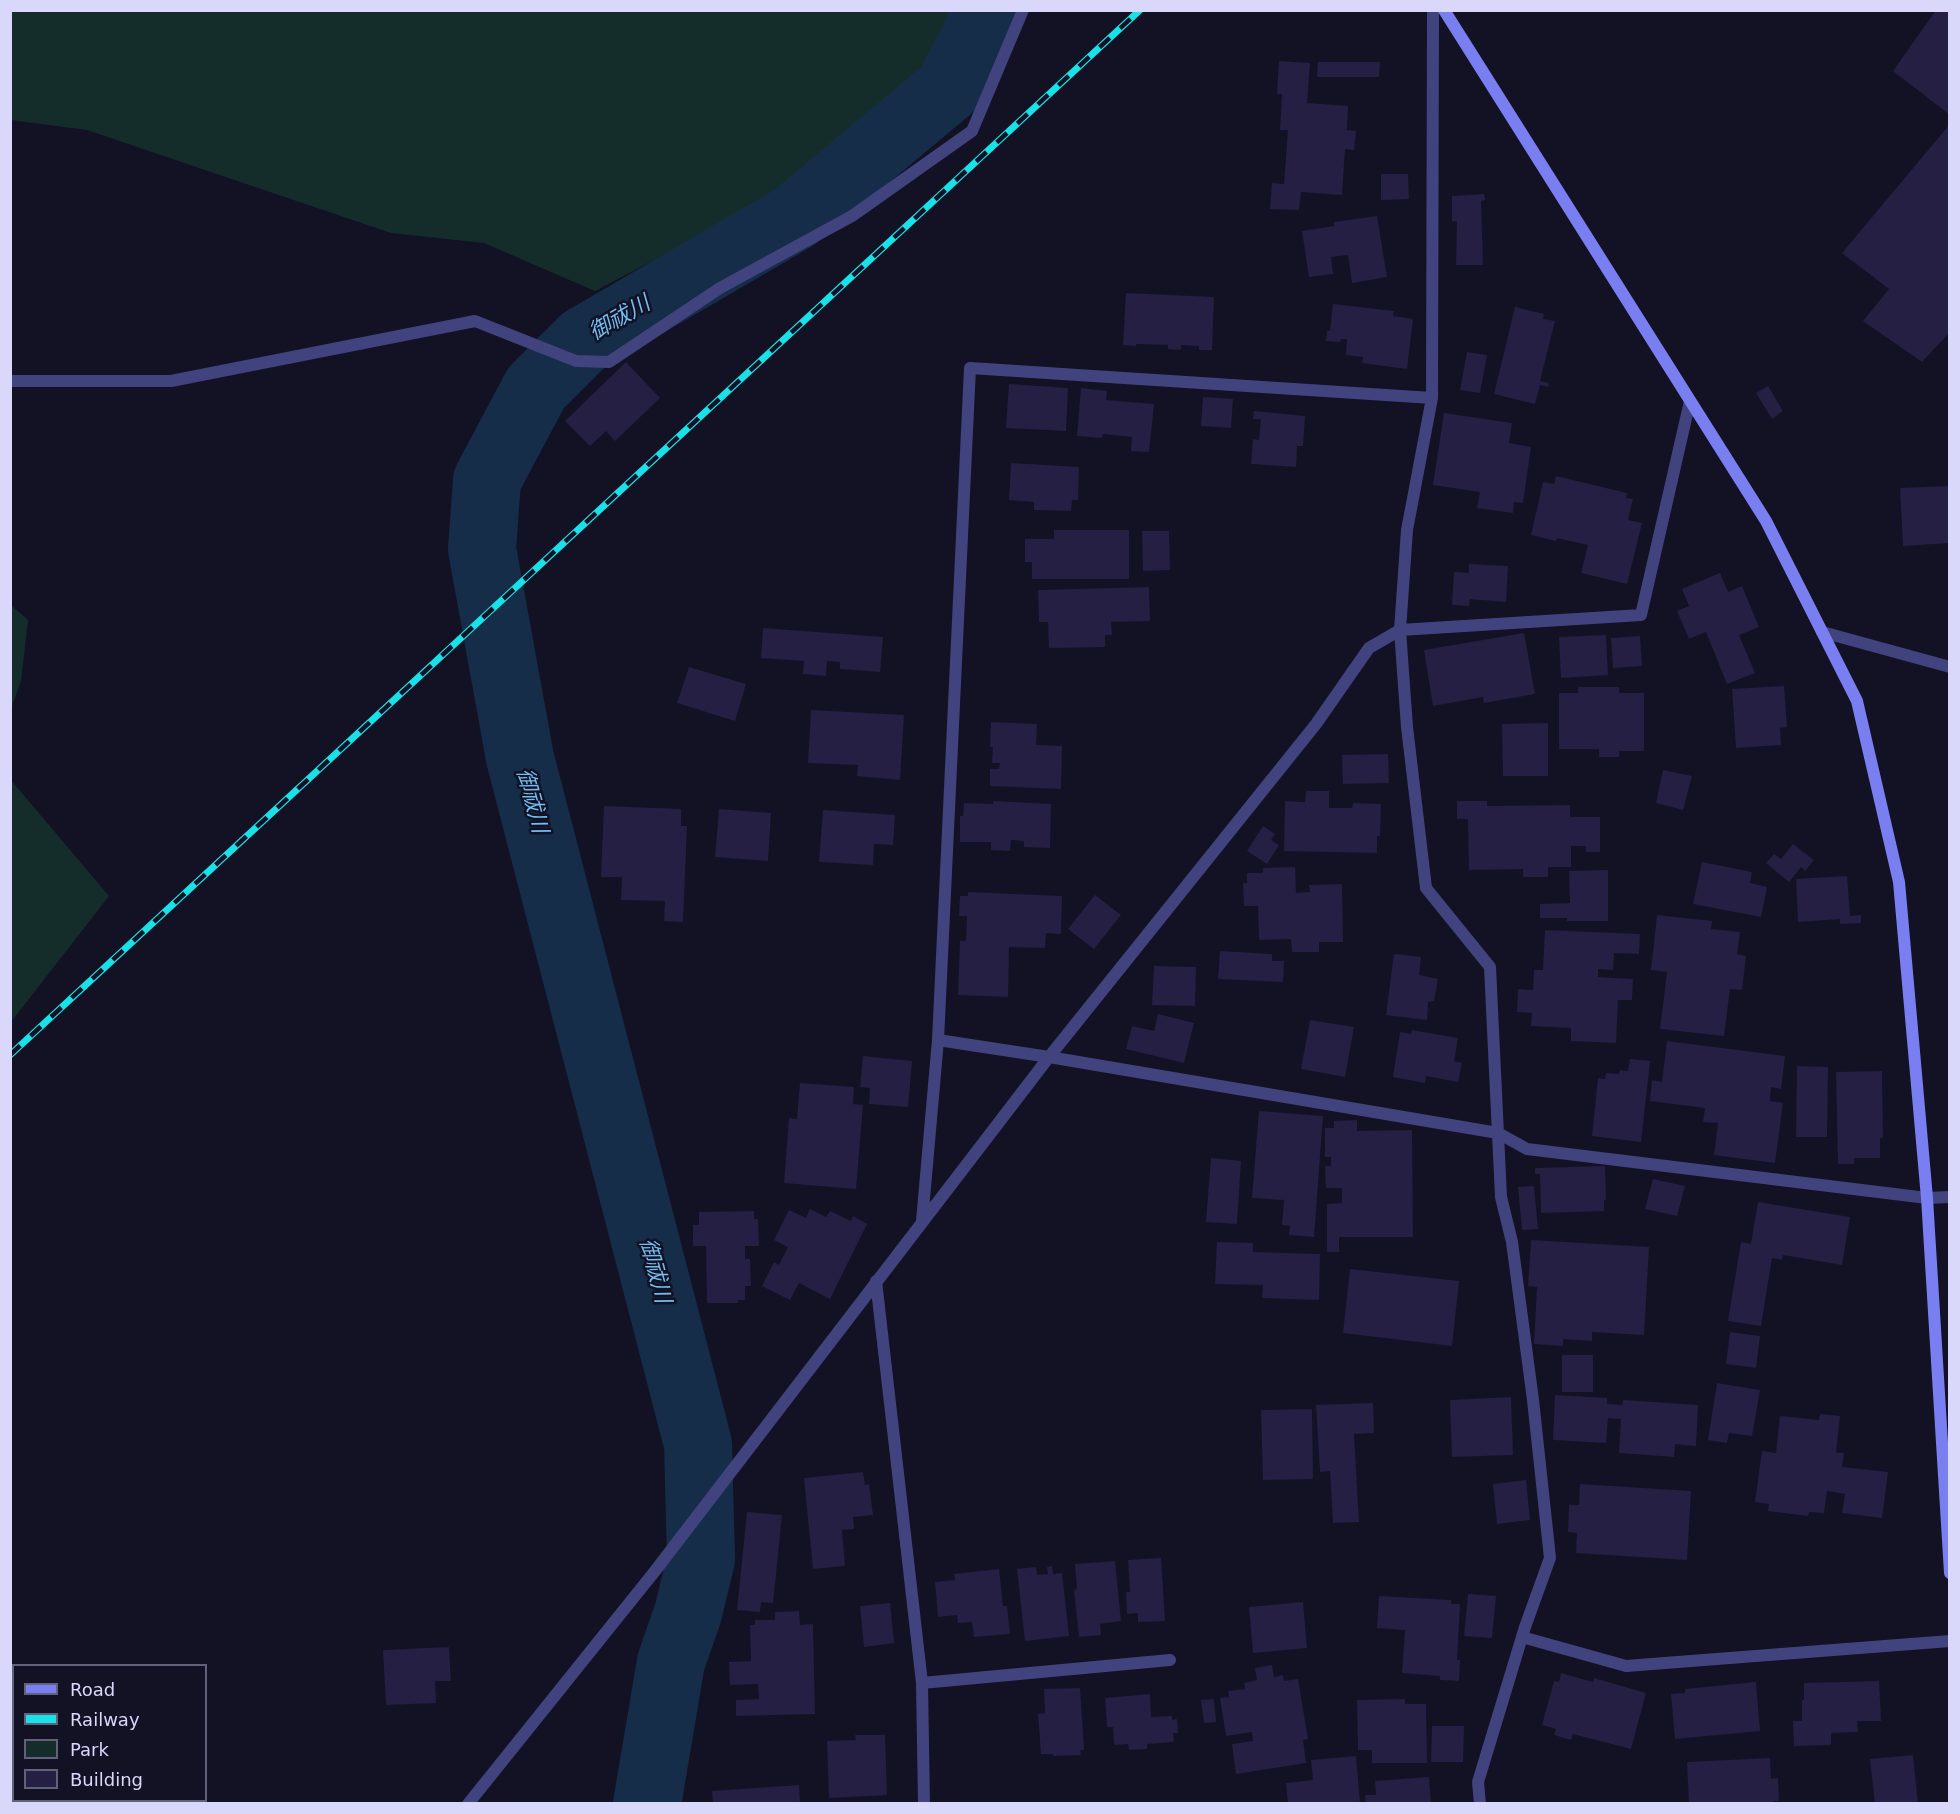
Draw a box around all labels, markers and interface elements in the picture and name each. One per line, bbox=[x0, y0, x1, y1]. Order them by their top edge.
water label: 御祓川 bbox=[585, 291, 655, 347]
water label: 御祓川 bbox=[510, 766, 552, 836]
water label: 御祓川 bbox=[633, 1236, 675, 1306]
legend bbox=[12, 1664, 207, 1802]
text: Road bbox=[70, 1679, 115, 1700]
text: Railway bbox=[70, 1709, 140, 1730]
text: Park bbox=[70, 1739, 109, 1760]
text: Building bbox=[70, 1769, 143, 1790]

